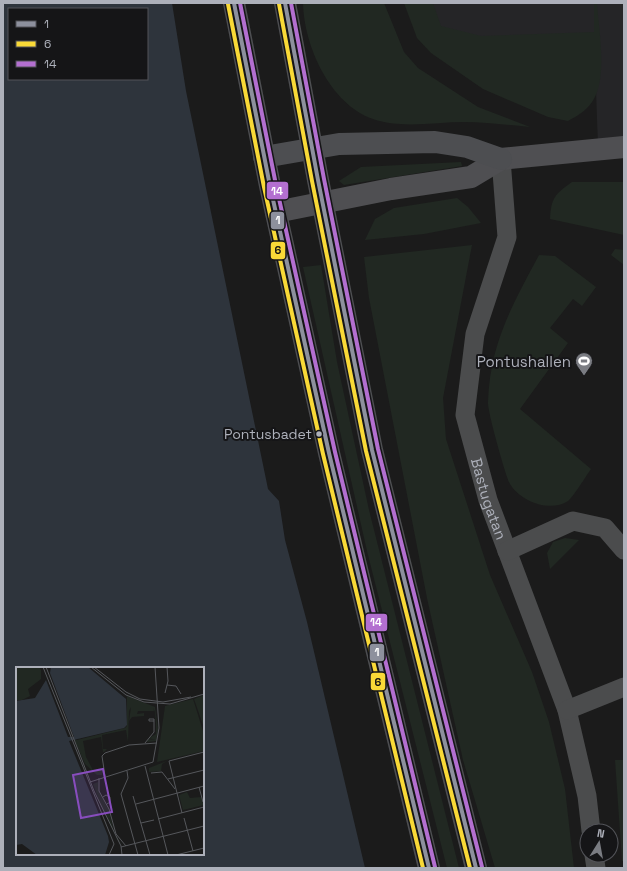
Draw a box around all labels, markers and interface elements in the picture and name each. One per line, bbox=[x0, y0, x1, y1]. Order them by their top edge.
legend bbox=[8, 8, 148, 80]
text: 1 bbox=[44, 16, 49, 32]
text: 6 bbox=[44, 36, 51, 52]
text: 14 bbox=[44, 56, 57, 72]
line badge: 14 bbox=[266, 181, 289, 200]
text: 14 bbox=[271, 184, 283, 198]
line badge: 1 bbox=[270, 211, 285, 230]
text: 1 bbox=[276, 213, 281, 227]
line badge: 6 bbox=[270, 241, 286, 260]
text: 6 bbox=[275, 243, 282, 257]
sports icon: Pontushallen bbox=[574, 351, 594, 376]
place label: Pontushallen bbox=[477, 352, 571, 371]
place label: Pontusbadet bbox=[224, 425, 312, 443]
marker: Pontusbadet bbox=[314, 429, 324, 439]
street label: Bastugatan bbox=[467, 456, 511, 542]
line badge: 14 bbox=[365, 613, 388, 632]
text: 14 bbox=[370, 615, 382, 629]
line badge: 1 bbox=[369, 643, 385, 662]
text: 1 bbox=[375, 645, 380, 659]
inset map bbox=[16, 667, 204, 855]
line badge: 6 bbox=[370, 672, 386, 691]
text: 6 bbox=[375, 675, 382, 689]
north arrow bbox=[579, 823, 619, 863]
text: N bbox=[596, 826, 606, 841]

